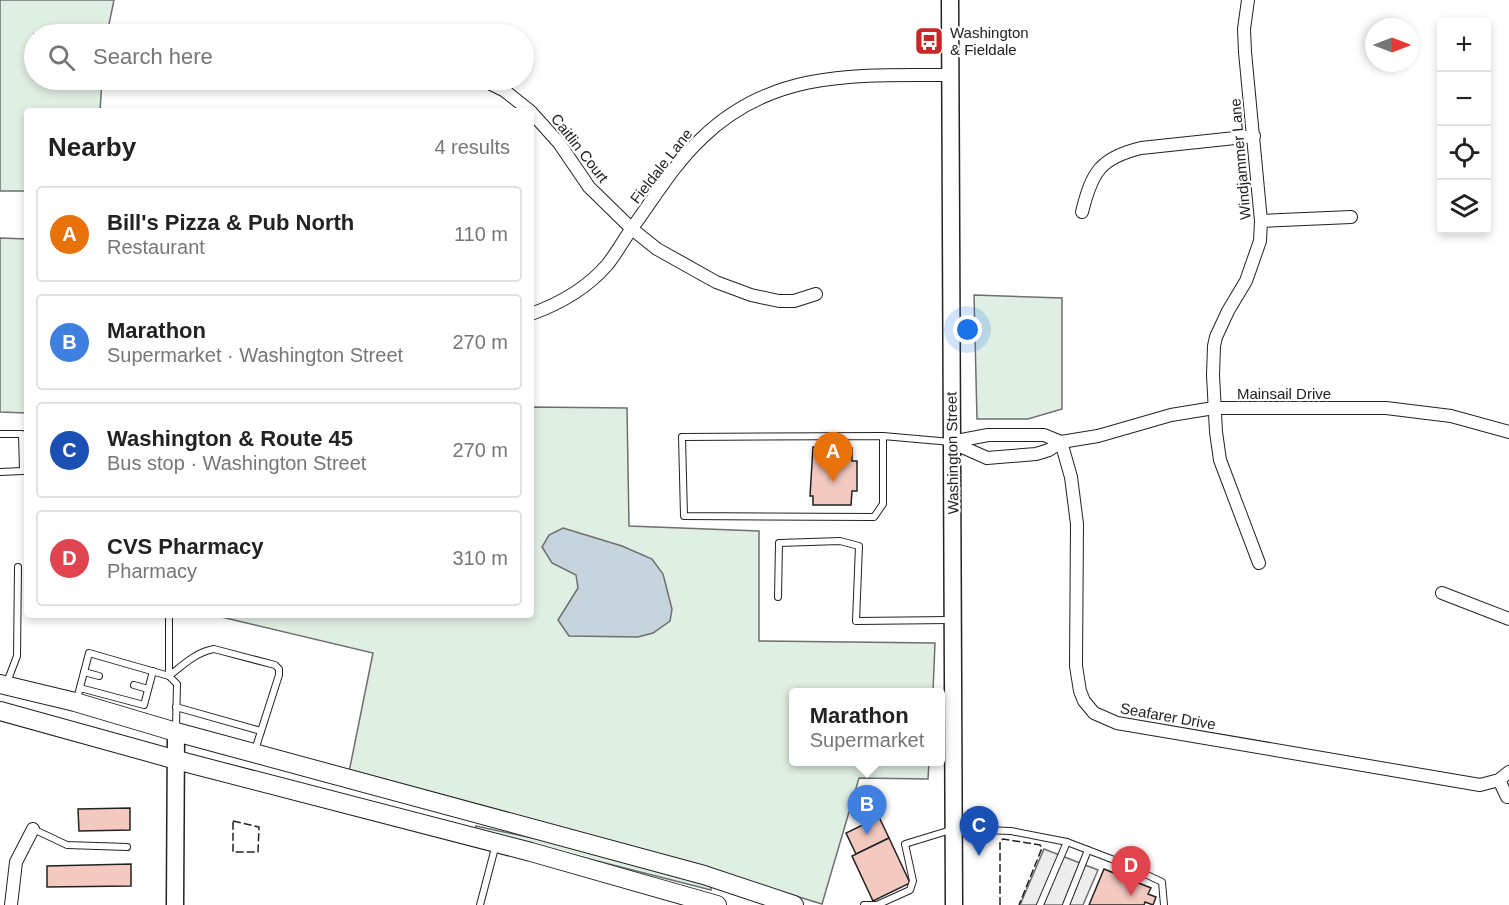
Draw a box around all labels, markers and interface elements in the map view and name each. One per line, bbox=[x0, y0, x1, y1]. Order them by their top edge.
north arrow bbox=[1365, 18, 1419, 72]
map controls bbox=[1437, 18, 1491, 234]
button: + bbox=[1437, 18, 1491, 72]
search box bbox=[24, 24, 534, 90]
place label: Washington & Fieldale bbox=[950, 24, 1029, 58]
bus stop icon: Washington & Fieldale bbox=[913, 25, 945, 57]
icon: search bbox=[45, 41, 78, 74]
text: Search here bbox=[93, 44, 213, 69]
button: − bbox=[1437, 72, 1491, 126]
street label: Windjammer Lane bbox=[1226, 98, 1254, 220]
street label: Caitlin Court bbox=[548, 110, 613, 186]
street label: Fieldale Lane bbox=[627, 125, 695, 207]
button: locate bbox=[1437, 126, 1491, 180]
text: Nearby bbox=[48, 132, 136, 162]
text: 4 results bbox=[434, 136, 510, 158]
button: layers bbox=[1437, 180, 1491, 234]
text: Bill's Pizza & Pub North bbox=[107, 210, 354, 235]
text: A bbox=[62, 223, 77, 245]
text: 110 m bbox=[454, 223, 508, 245]
text: Restaurant bbox=[107, 236, 205, 258]
your location bbox=[953, 315, 982, 344]
text: Marathon bbox=[107, 318, 206, 343]
text: B bbox=[62, 331, 77, 353]
text: 270 m bbox=[452, 331, 508, 353]
text: Supermarket · Washington Street bbox=[107, 344, 403, 366]
street label: Mainsail Drive bbox=[1237, 385, 1331, 402]
street label: Washington Street bbox=[942, 391, 962, 515]
text: Washington & Route 45 bbox=[107, 426, 353, 451]
pin: A bbox=[814, 432, 852, 482]
text: C bbox=[62, 439, 77, 461]
text: 270 m bbox=[452, 439, 508, 461]
text: Bus stop · Washington Street bbox=[107, 452, 366, 474]
text: CVS Pharmacy bbox=[107, 534, 264, 559]
text: D bbox=[62, 547, 77, 569]
text: 310 m bbox=[452, 547, 508, 569]
text: Pharmacy bbox=[107, 560, 197, 582]
popup bbox=[789, 688, 945, 766]
street label: Seafarer Drive bbox=[1119, 699, 1217, 733]
text: Marathon bbox=[810, 703, 909, 728]
text: Supermarket bbox=[810, 729, 924, 751]
pin: B bbox=[848, 786, 886, 835]
pin: C bbox=[960, 806, 998, 856]
pin: D bbox=[1112, 846, 1150, 896]

